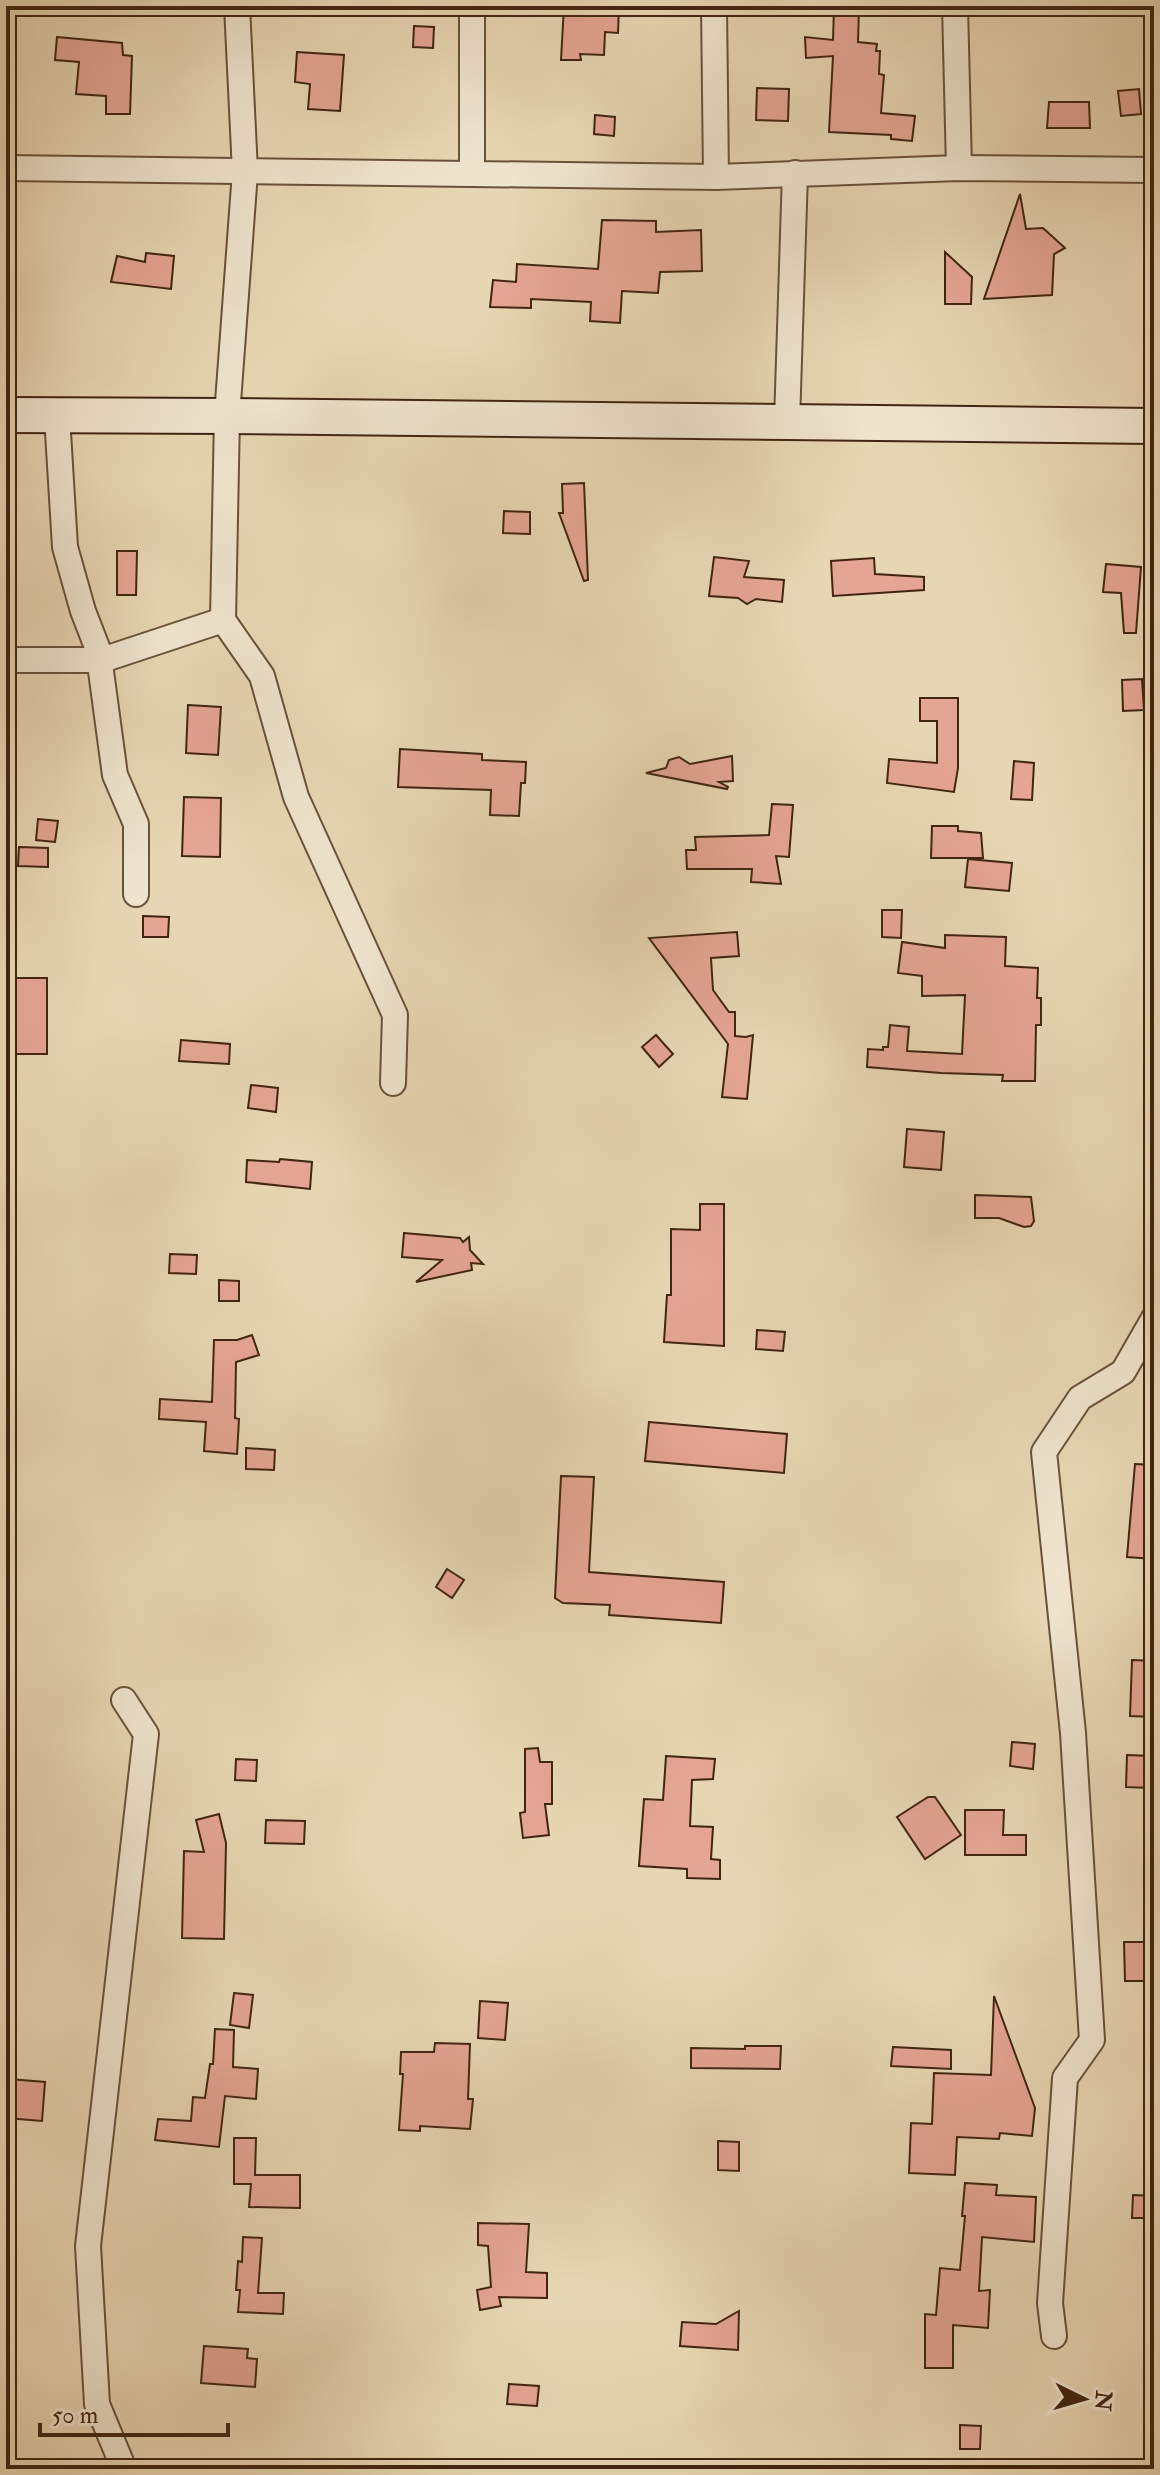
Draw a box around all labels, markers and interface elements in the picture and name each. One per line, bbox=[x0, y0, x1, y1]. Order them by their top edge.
north arrow bbox=[1044, 2359, 1124, 2439]
scale bar bbox=[40, 2387, 228, 2437]
text: N bbox=[1088, 2389, 1118, 2412]
text: 50 m bbox=[52, 2400, 99, 2431]

